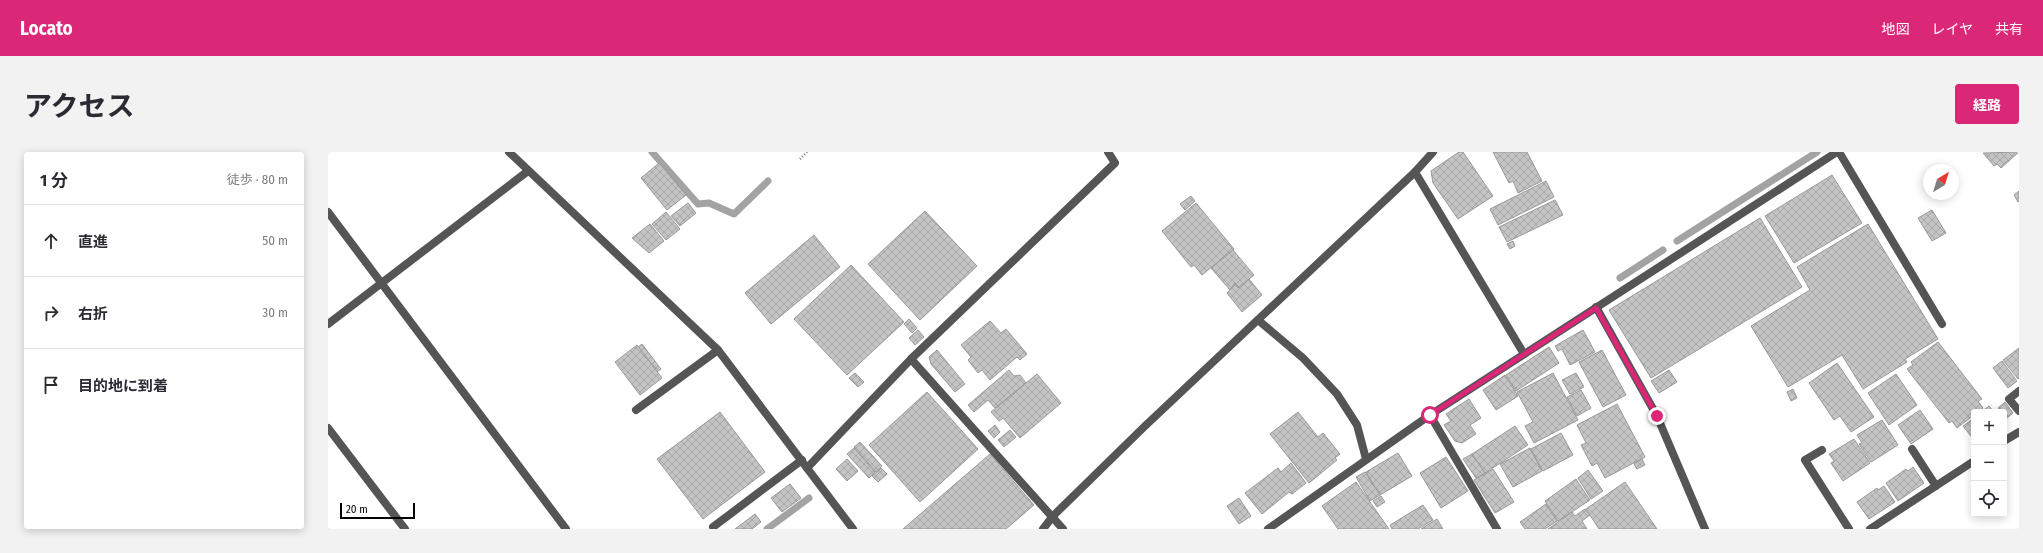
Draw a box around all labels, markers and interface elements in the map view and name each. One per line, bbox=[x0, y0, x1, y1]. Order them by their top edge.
text: Locato bbox=[20, 17, 73, 40]
text: 地図 bbox=[1881, 21, 1909, 38]
text: レイヤ bbox=[1931, 21, 1973, 38]
text: 共有 bbox=[1995, 21, 2023, 38]
button: 経路 bbox=[1955, 84, 2019, 124]
text: アクセス bbox=[24, 90, 135, 123]
north arrow bbox=[1923, 164, 1959, 200]
text: 1 分 bbox=[40, 170, 68, 191]
text: 徒歩 · 80 m bbox=[227, 172, 288, 187]
icon: ahead bbox=[40, 230, 62, 252]
text: 直進 bbox=[78, 233, 108, 251]
text: 50 m bbox=[262, 233, 288, 248]
icon: right bbox=[40, 302, 62, 324]
text: 右折 bbox=[78, 305, 108, 323]
text: 30 m bbox=[262, 305, 288, 320]
icon: arrive bbox=[40, 374, 62, 396]
text: 目的地に到着 bbox=[78, 377, 168, 395]
route start bbox=[1421, 406, 1439, 424]
route end bbox=[1648, 407, 1666, 425]
map controls bbox=[1971, 409, 2007, 517]
button: + bbox=[1971, 409, 2007, 445]
button: − bbox=[1971, 445, 2007, 481]
button: locate bbox=[1971, 481, 2007, 517]
scale bar bbox=[340, 501, 415, 520]
text: 20 m bbox=[346, 503, 368, 516]

